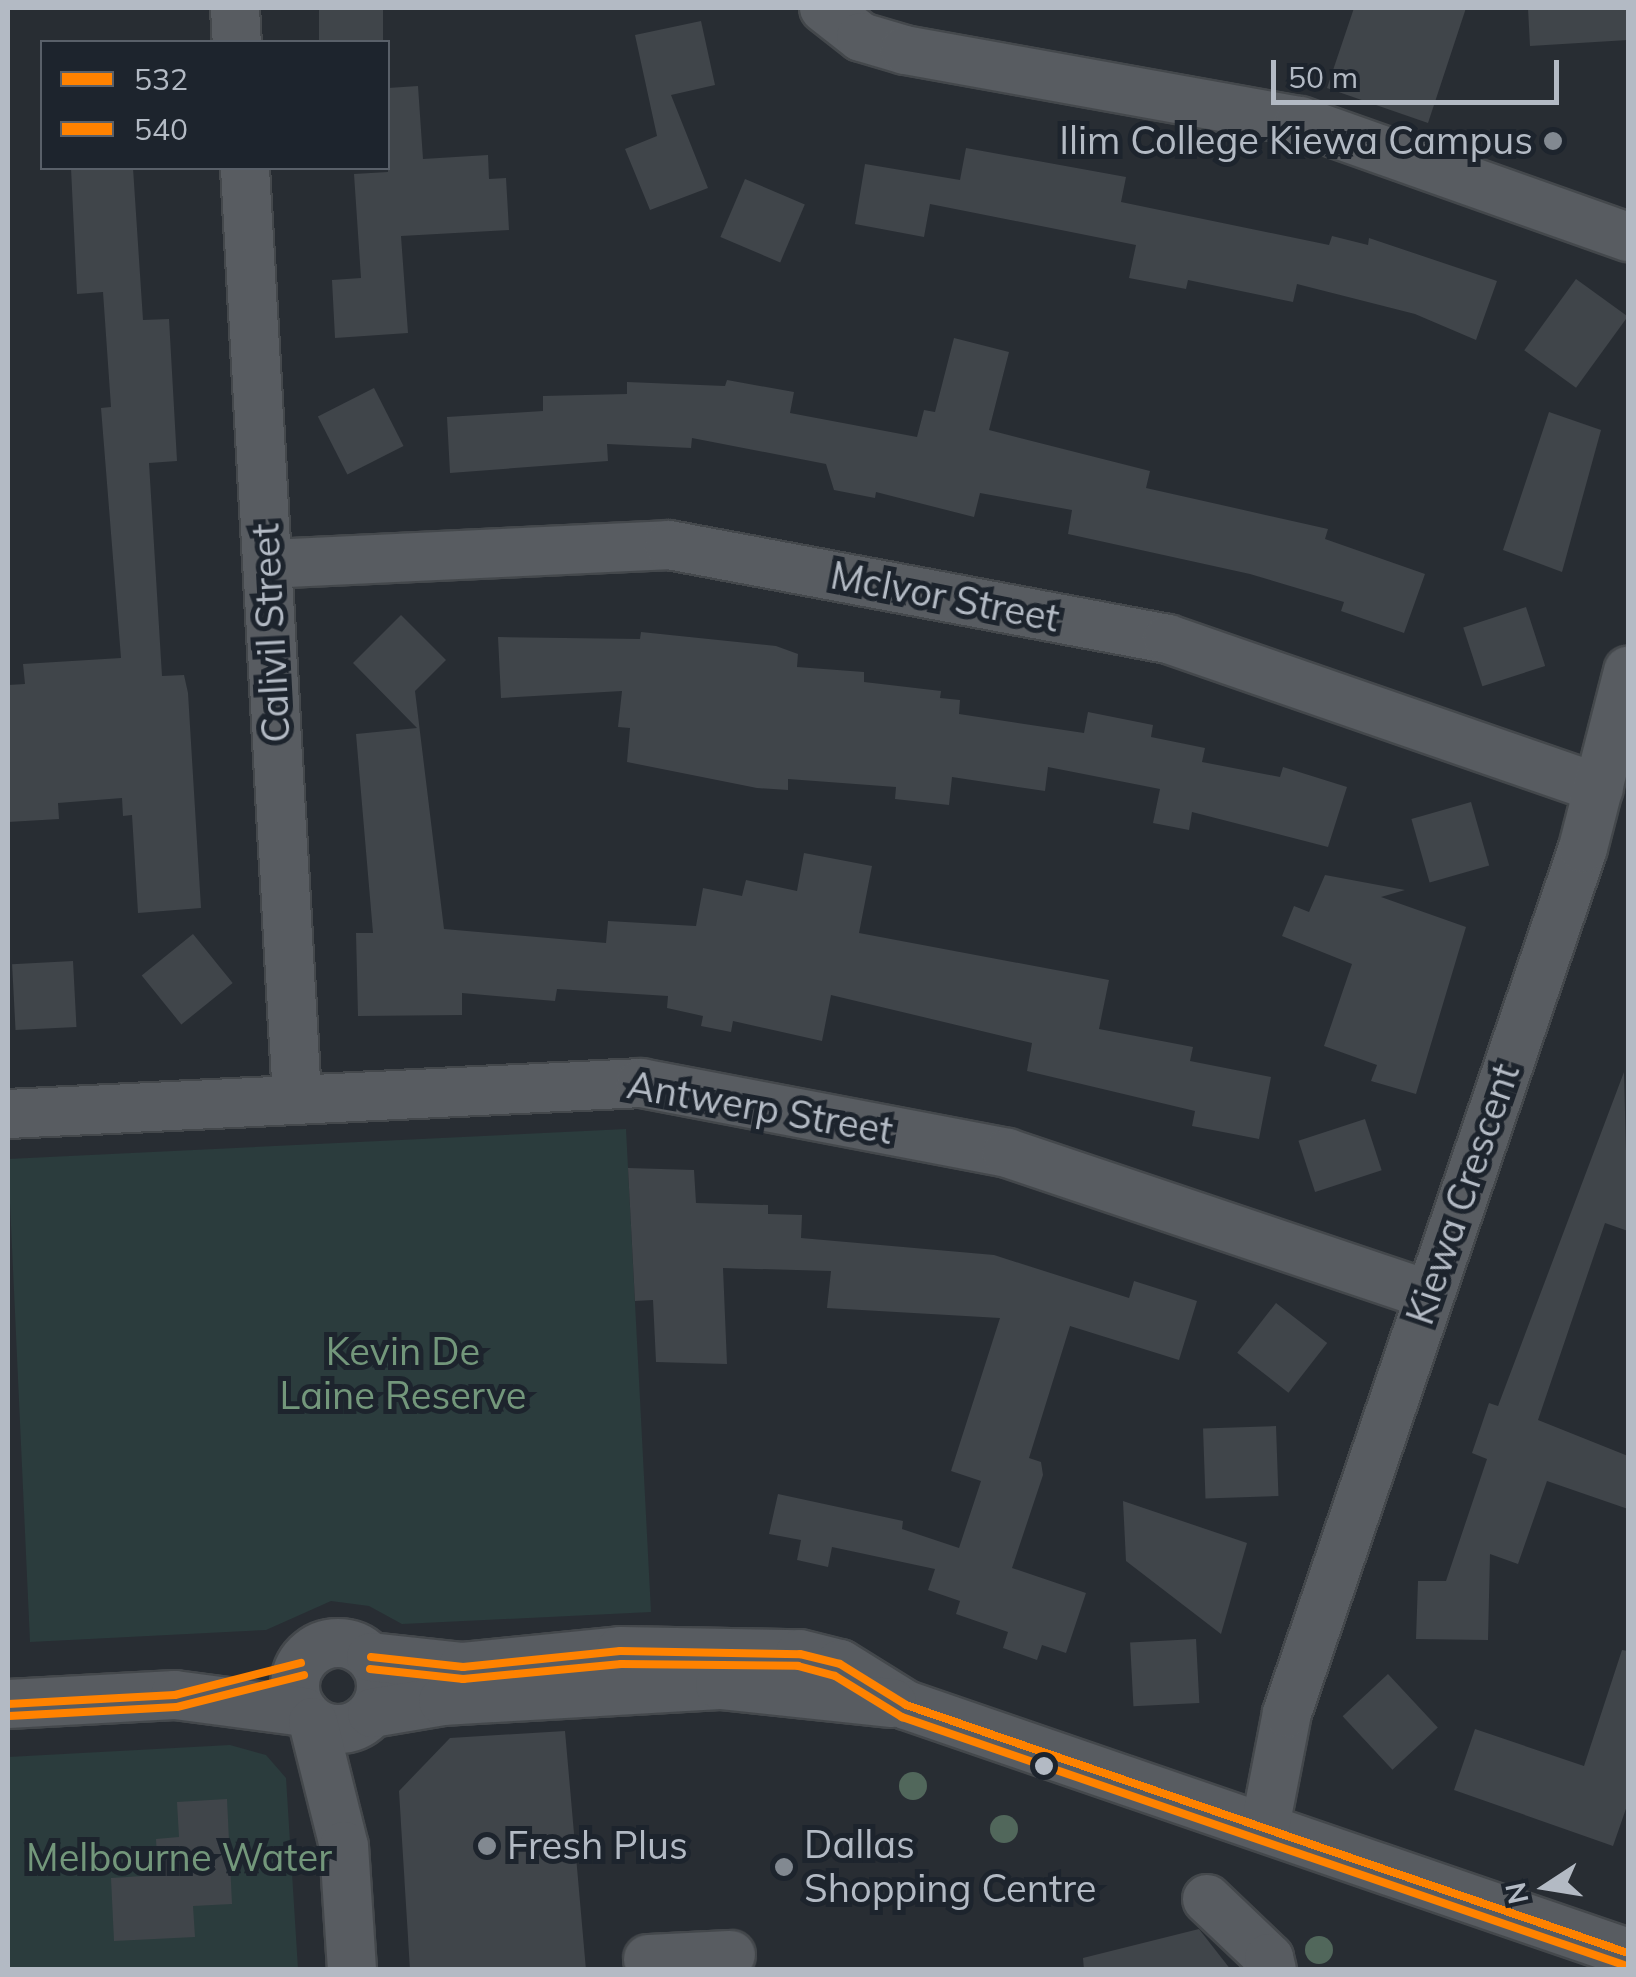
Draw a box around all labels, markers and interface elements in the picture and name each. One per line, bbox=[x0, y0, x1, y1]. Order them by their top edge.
legend bbox=[40, 40, 390, 170]
scale bar bbox=[1276, 40, 1564, 102]
text: 50 m bbox=[1288, 58, 1358, 96]
text: 532 bbox=[134, 60, 188, 98]
text: 540 bbox=[134, 110, 188, 148]
place label: Ilim College Kiewa Campus bbox=[1059, 118, 1533, 164]
marker: Ilim College Kiewa Campus bbox=[1542, 130, 1564, 152]
street label: Calivil Street bbox=[242, 522, 300, 744]
street label: McIvor Street bbox=[827, 553, 1063, 641]
street label: Kiewa Crescent bbox=[1397, 1058, 1529, 1330]
street label: Antwerp Street bbox=[624, 1062, 896, 1154]
park label: Kevin De Laine Reserve bbox=[280, 1329, 526, 1418]
unlabelled marker bbox=[1034, 1756, 1054, 1776]
place label: Dallas Shopping Centre bbox=[804, 1822, 1097, 1912]
place label: Fresh Plus bbox=[507, 1823, 688, 1869]
park label: Melbourne Water bbox=[26, 1835, 332, 1881]
marker: Fresh Plus bbox=[476, 1835, 498, 1857]
north arrow bbox=[1496, 1837, 1596, 1937]
marker: Dallas Shopping Centre bbox=[773, 1856, 795, 1878]
text: N bbox=[1497, 1879, 1535, 1907]

